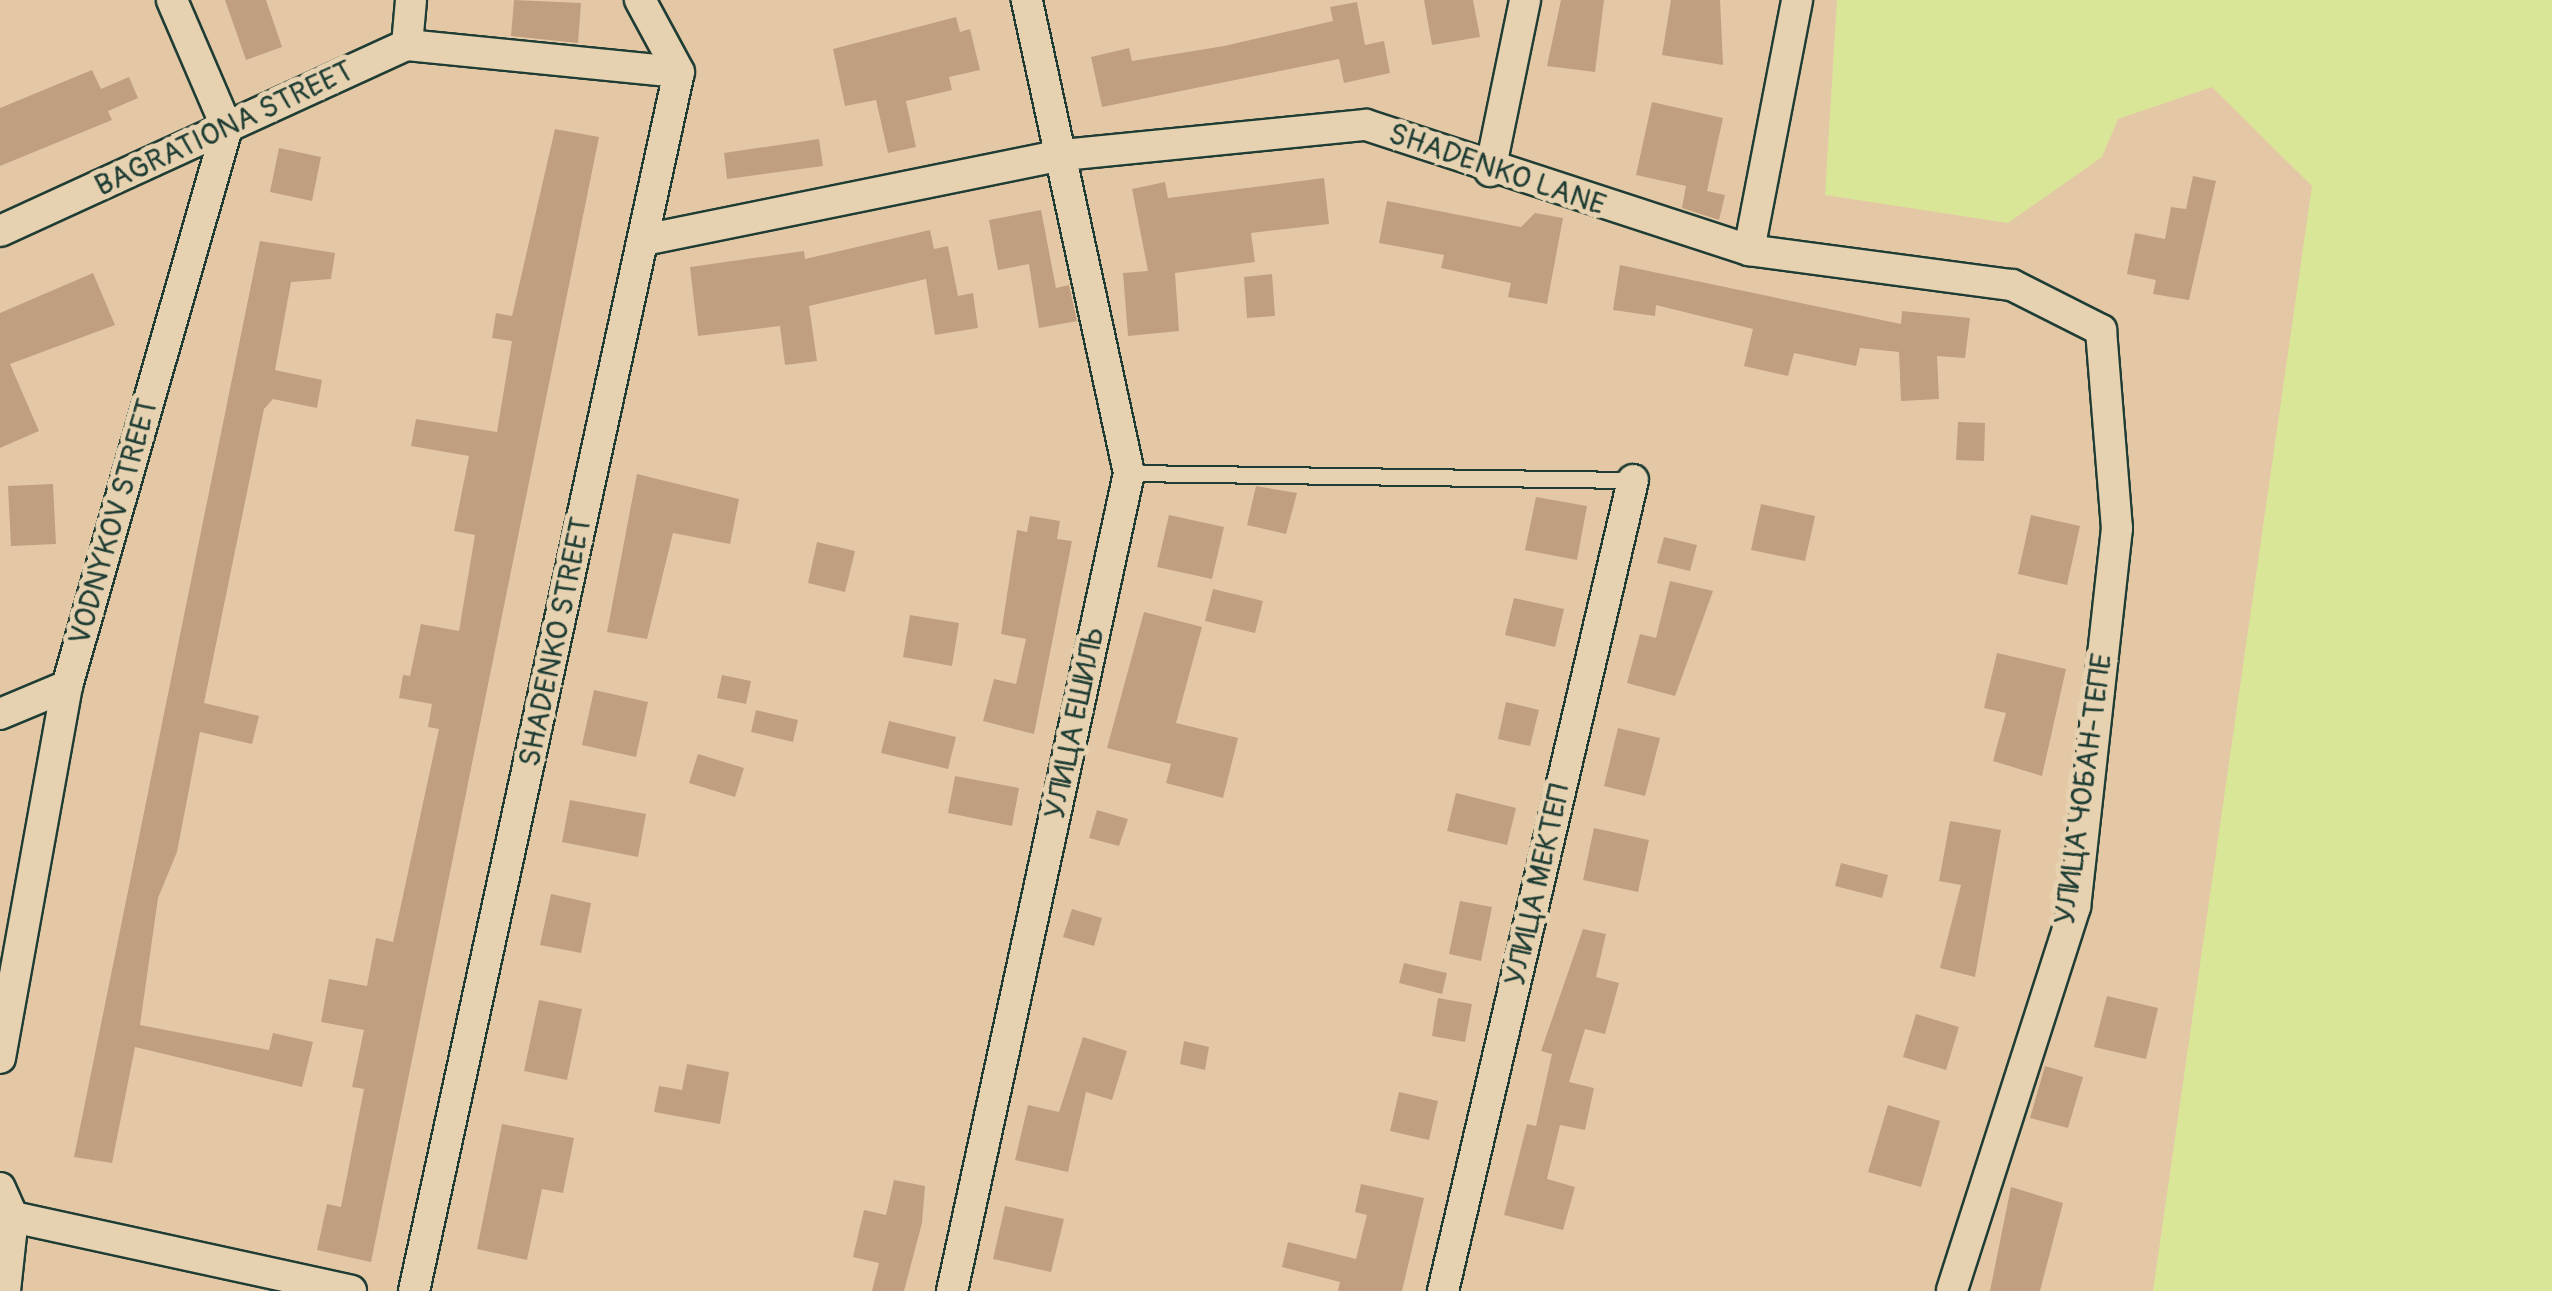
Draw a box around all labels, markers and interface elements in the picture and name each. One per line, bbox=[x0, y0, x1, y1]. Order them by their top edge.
street label: BAGRATIONA STREET bbox=[89, 53, 359, 205]
street label: SHADENKO LANE bbox=[1384, 116, 1610, 224]
street label: VODNYKOV STREET bbox=[62, 395, 166, 649]
street label: SHADENKO STREET bbox=[512, 514, 600, 770]
street label: УЛИЦА ЕШИЛЬ bbox=[1037, 624, 1113, 822]
street label: УЛИЦА ЧОБАН-ТЕПЕ bbox=[2047, 651, 2121, 927]
street label: УЛИЦА МЕКТЕП bbox=[1497, 781, 1579, 989]

